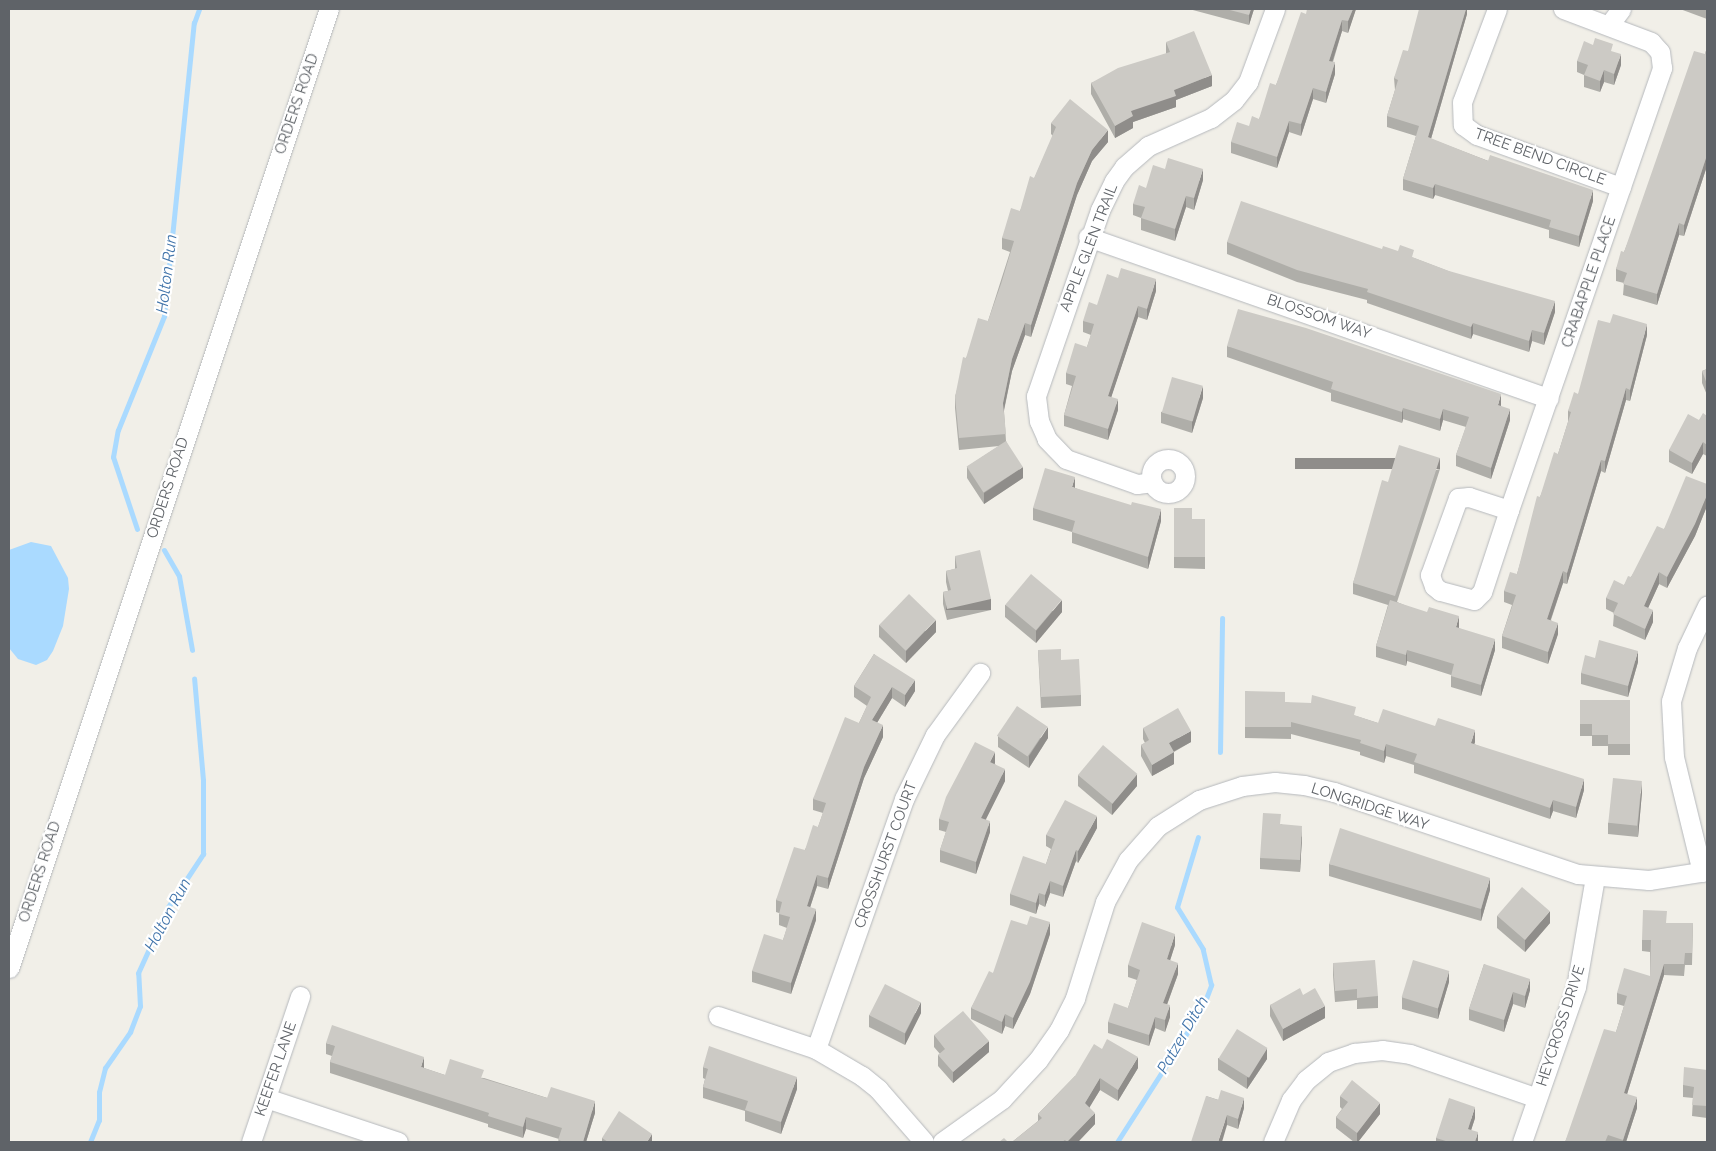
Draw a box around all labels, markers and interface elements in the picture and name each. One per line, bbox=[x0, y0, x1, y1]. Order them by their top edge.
street label: ORDERS ROAD bbox=[271, 51, 323, 157]
street label: TREE BEND CIRCLE bbox=[1472, 125, 1608, 189]
street label: APPLE GLEN TRAIL bbox=[1056, 181, 1122, 315]
street label: CRABAPPLE PLACE bbox=[1558, 214, 1620, 350]
water label: Holton Run bbox=[153, 233, 181, 315]
street label: BLOSSOM WAY bbox=[1264, 291, 1374, 343]
street label: ORDERS ROAD bbox=[143, 435, 193, 541]
street label: CROSSHURST COURT bbox=[851, 779, 921, 931]
street label: LONGRIDGE WAY bbox=[1309, 779, 1431, 835]
street label: ORDERS ROAD bbox=[15, 819, 65, 925]
water label: Holton Run bbox=[141, 875, 195, 955]
street label: HEYCROSS DRIVE bbox=[1533, 963, 1589, 1089]
water label: Patzer Ditch bbox=[1153, 993, 1213, 1077]
street label: KEEFER LANE bbox=[251, 1019, 301, 1119]

